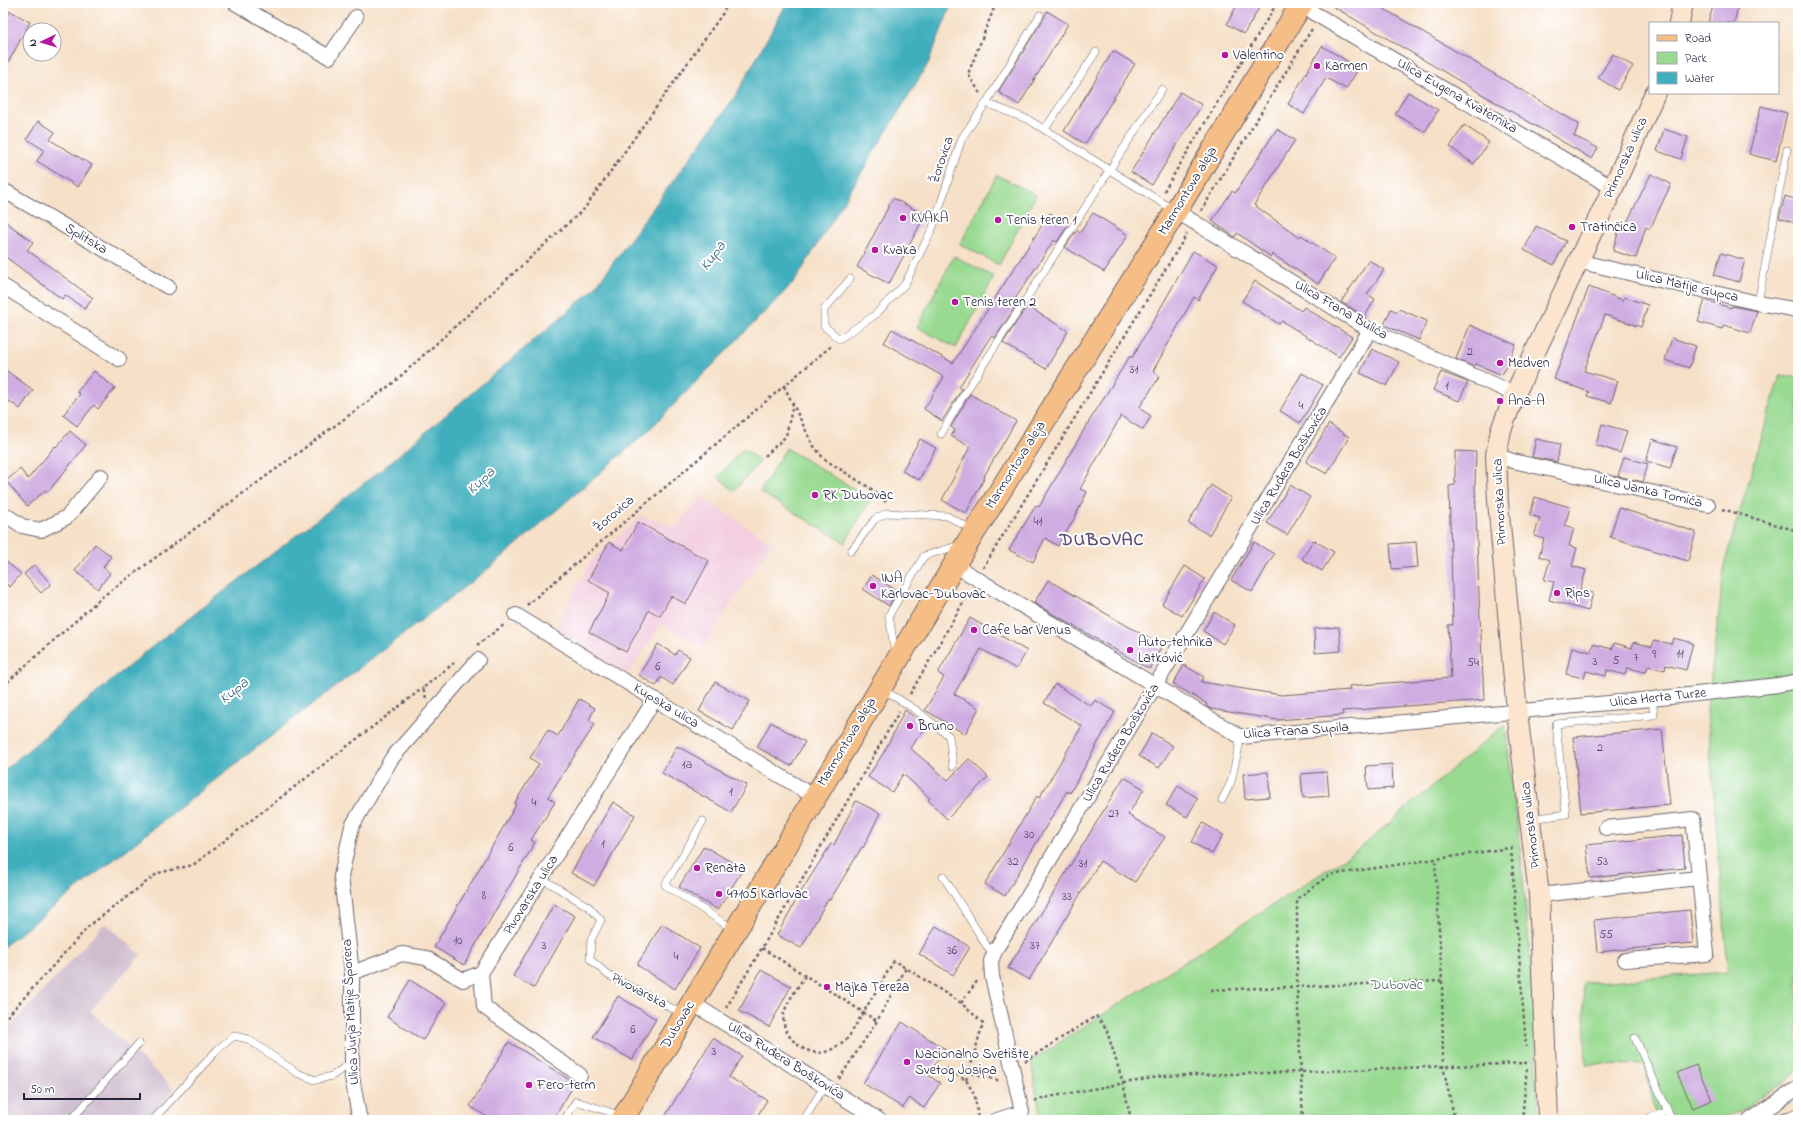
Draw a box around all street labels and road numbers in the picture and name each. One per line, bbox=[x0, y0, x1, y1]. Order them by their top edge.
street label: Ulica Eugena Kvaternika bbox=[1392, 53, 1521, 140]
street label: Primorska ulica bbox=[1599, 114, 1653, 202]
street label: Žorovica bbox=[924, 134, 960, 186]
street label: Marmontova aleja bbox=[1153, 143, 1223, 239]
street label: Splitska bbox=[61, 218, 111, 260]
street label: Ulica Matije Gupca bbox=[1633, 264, 1741, 308]
street label: Ulica Frana Bulića bbox=[1290, 275, 1392, 345]
street label: Ulica Ruđera Boškovića bbox=[1245, 403, 1333, 529]
street label: Marmontova aleja bbox=[980, 417, 1052, 513]
street label: Primorska ulica bbox=[1487, 458, 1513, 546]
street label: Ulica Janka Tomića bbox=[1591, 468, 1705, 514]
street label: Žorovica bbox=[589, 490, 639, 538]
street label: Kupska ulica bbox=[629, 678, 703, 734]
street label: Ulica Ruđera Boškovića bbox=[1077, 680, 1165, 806]
street label: Ulica Herta Turze bbox=[1609, 682, 1708, 714]
street label: Marmontova aleja bbox=[812, 694, 882, 790]
street label: Ulica Frana Supila bbox=[1242, 717, 1350, 745]
street label: Primorska ulica bbox=[1515, 780, 1547, 870]
street label: Pivovarska ulica bbox=[498, 851, 564, 939]
street label: Ulica Jurja Matije Šporera bbox=[337, 938, 365, 1086]
street label: Pivovarska bbox=[607, 968, 671, 1014]
street label: Dubovac bbox=[655, 997, 701, 1054]
street label: Ulica Ruđera Boškovića bbox=[723, 1016, 849, 1106]

